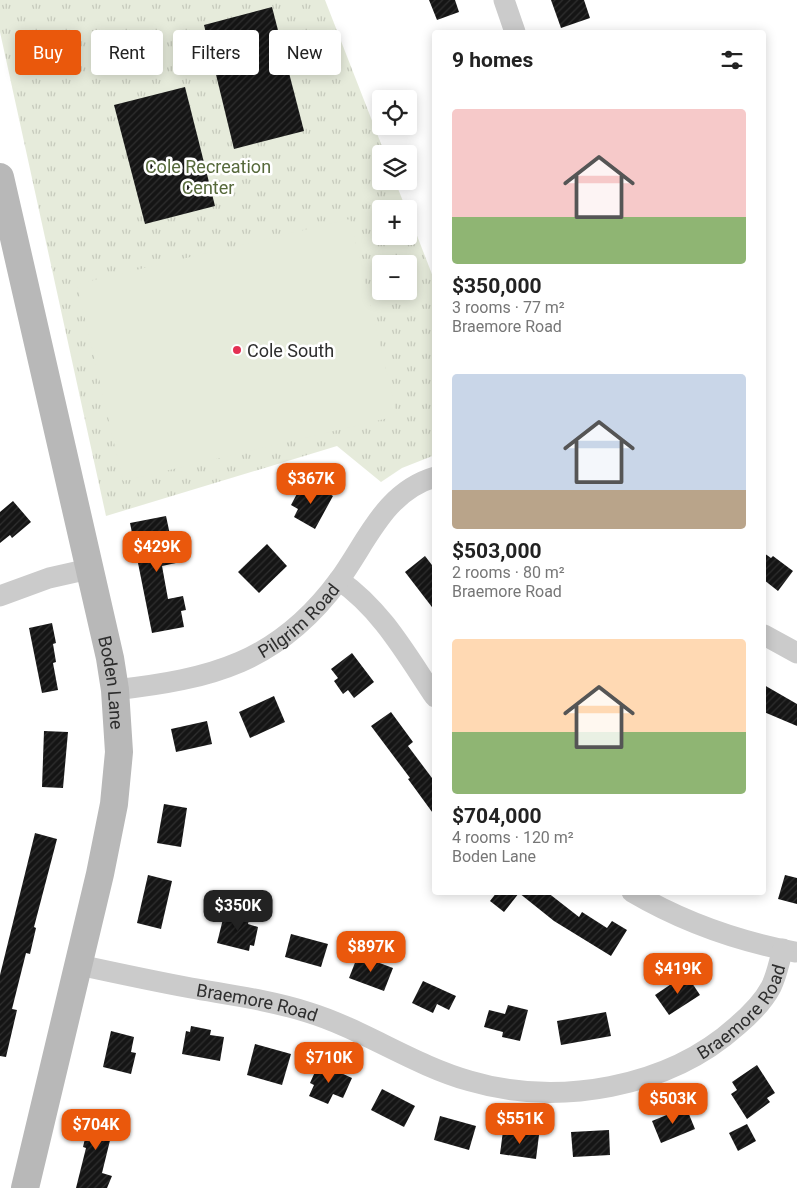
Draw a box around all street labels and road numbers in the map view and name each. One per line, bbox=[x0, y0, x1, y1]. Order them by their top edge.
street label: Pilgrim Road bbox=[254, 579, 343, 662]
street label: Boden Lane bbox=[95, 634, 128, 730]
street label: Braemore Road bbox=[693, 962, 789, 1063]
street label: Braemore Road bbox=[195, 979, 321, 1025]

